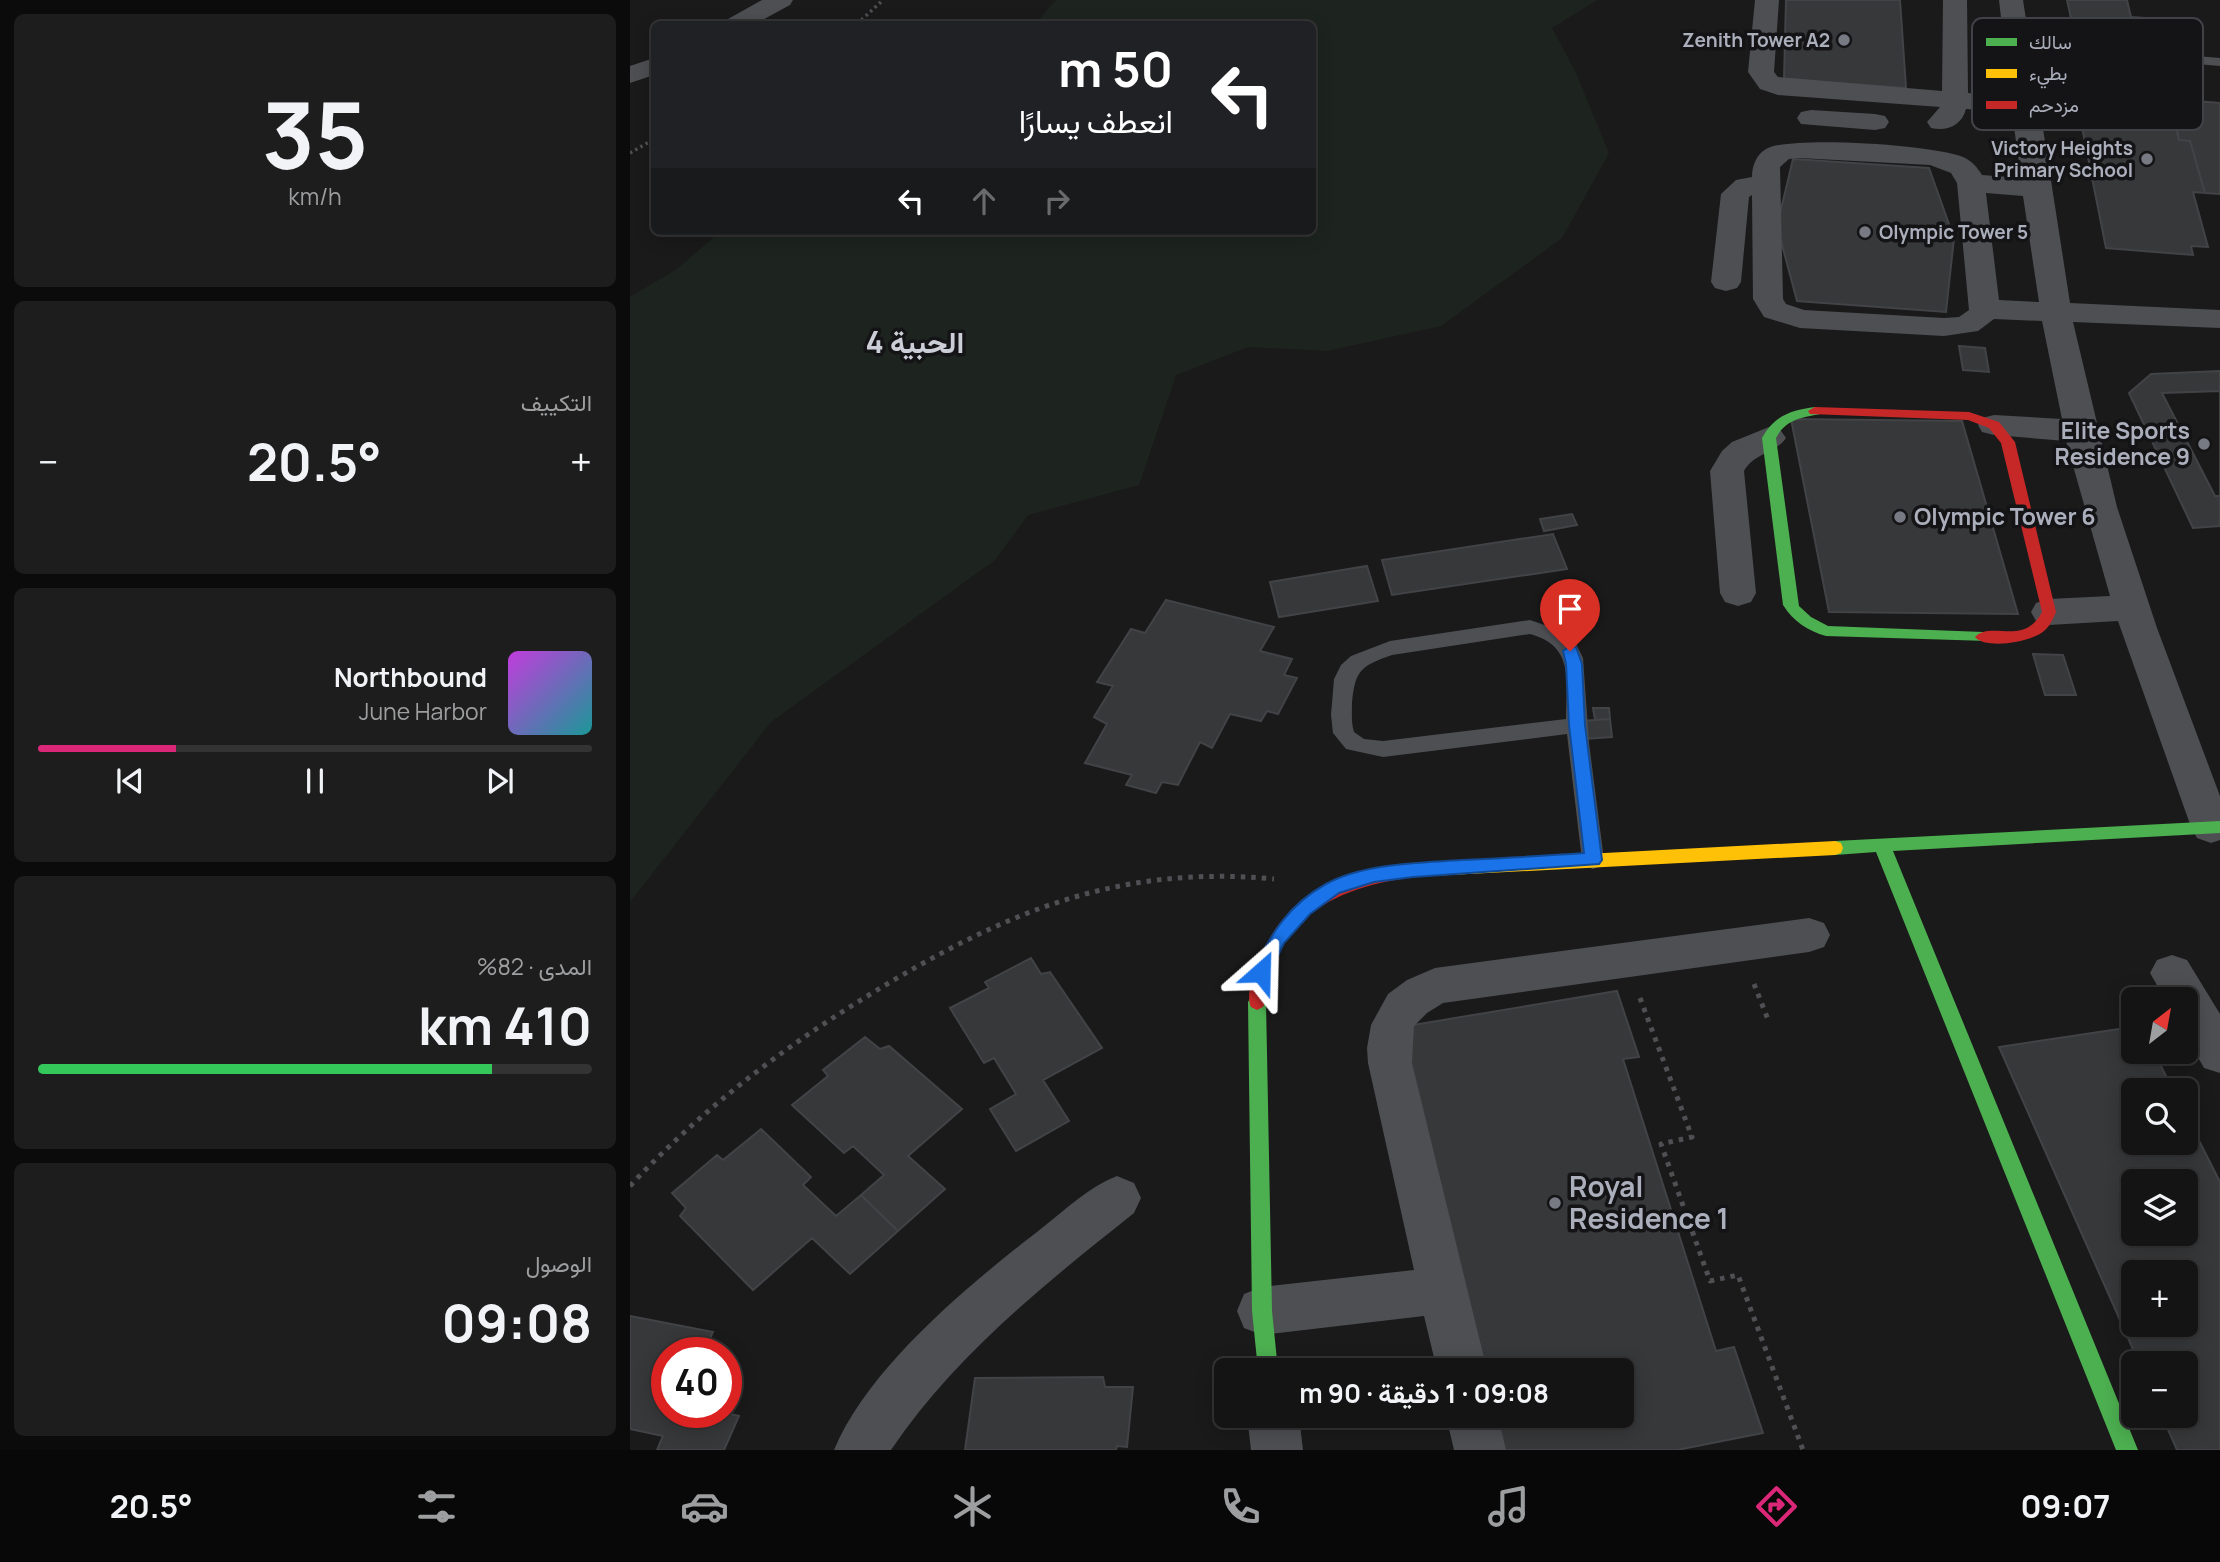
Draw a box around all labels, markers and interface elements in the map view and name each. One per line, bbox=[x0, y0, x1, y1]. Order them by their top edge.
legend bbox=[1972, 18, 2203, 130]
place label: Zenith Tower A2 bbox=[1682, 27, 1830, 53]
text: سالك bbox=[2029, 29, 2072, 55]
marker: Zenith Tower A2 bbox=[1836, 32, 1852, 48]
text: 50 m bbox=[1058, 35, 1173, 102]
icon: left bbox=[1197, 49, 1288, 140]
text: بطيء bbox=[2029, 60, 2067, 89]
text: 35 bbox=[262, 72, 368, 196]
text: مزدحم bbox=[2029, 92, 2079, 118]
text: انعطف يسارًا bbox=[1019, 99, 1173, 143]
place label: Victory Heights Primary School bbox=[1991, 135, 2133, 183]
marker: Victory Heights Primary School bbox=[2139, 151, 2155, 167]
text: km/h bbox=[288, 180, 342, 212]
icon: left bbox=[892, 182, 930, 220]
icon: ahead bbox=[965, 182, 1003, 220]
icon: right bbox=[1038, 182, 1076, 220]
place label: Olympic Tower 5 bbox=[1879, 219, 2028, 245]
marker: Olympic Tower 5 bbox=[1857, 224, 1873, 240]
district label: الحبية 4 bbox=[866, 321, 964, 362]
text: التكييف bbox=[521, 386, 592, 418]
place label: Elite Sports Residence 9 bbox=[2055, 414, 2190, 472]
text: 20.5° bbox=[247, 426, 382, 497]
text: − bbox=[38, 435, 59, 487]
text: + bbox=[570, 435, 592, 487]
marker: Elite Sports Residence 9 bbox=[2196, 436, 2212, 452]
place label: Olympic Tower 6 bbox=[1914, 500, 2095, 532]
marker: Olympic Tower 6 bbox=[1892, 509, 1908, 525]
pin bbox=[1540, 579, 1600, 651]
icon: arrive bbox=[1551, 590, 1589, 628]
text: Northbound bbox=[334, 659, 487, 695]
text: June Harbor bbox=[359, 695, 487, 727]
icon: previous bbox=[111, 762, 149, 800]
icon: pause bbox=[296, 762, 334, 800]
icon: next bbox=[481, 762, 519, 800]
position arrow bbox=[1224, 935, 1298, 1009]
text: المدى · 82% bbox=[477, 950, 592, 982]
north arrow bbox=[2121, 987, 2198, 1064]
map controls bbox=[2121, 987, 2198, 1428]
text: 410 km bbox=[418, 990, 592, 1061]
button: search bbox=[2121, 1078, 2198, 1155]
place label: Royal Residence 1 bbox=[1569, 1167, 1729, 1237]
button: layers bbox=[2121, 1169, 2198, 1246]
marker: Royal Residence 1 bbox=[1547, 1195, 1563, 1211]
text: الوصول bbox=[526, 1247, 592, 1279]
button: + bbox=[2121, 1260, 2198, 1337]
text: 09:08 bbox=[442, 1287, 592, 1358]
speed limit sign: 40 bbox=[651, 1337, 742, 1428]
button: − bbox=[2121, 1351, 2198, 1428]
text: 09:08 · 1 دقيقة · 90 m bbox=[1299, 1375, 1549, 1411]
icon: filters bbox=[412, 1482, 461, 1531]
icon: car bbox=[680, 1482, 729, 1531]
icon: climate bbox=[948, 1482, 997, 1531]
icon: phone bbox=[1216, 1482, 1265, 1531]
icon: music bbox=[1484, 1482, 1533, 1531]
icon: directions bbox=[1752, 1482, 1801, 1531]
text: 20.5° bbox=[110, 1484, 193, 1528]
text: 09:07 bbox=[2020, 1484, 2110, 1528]

